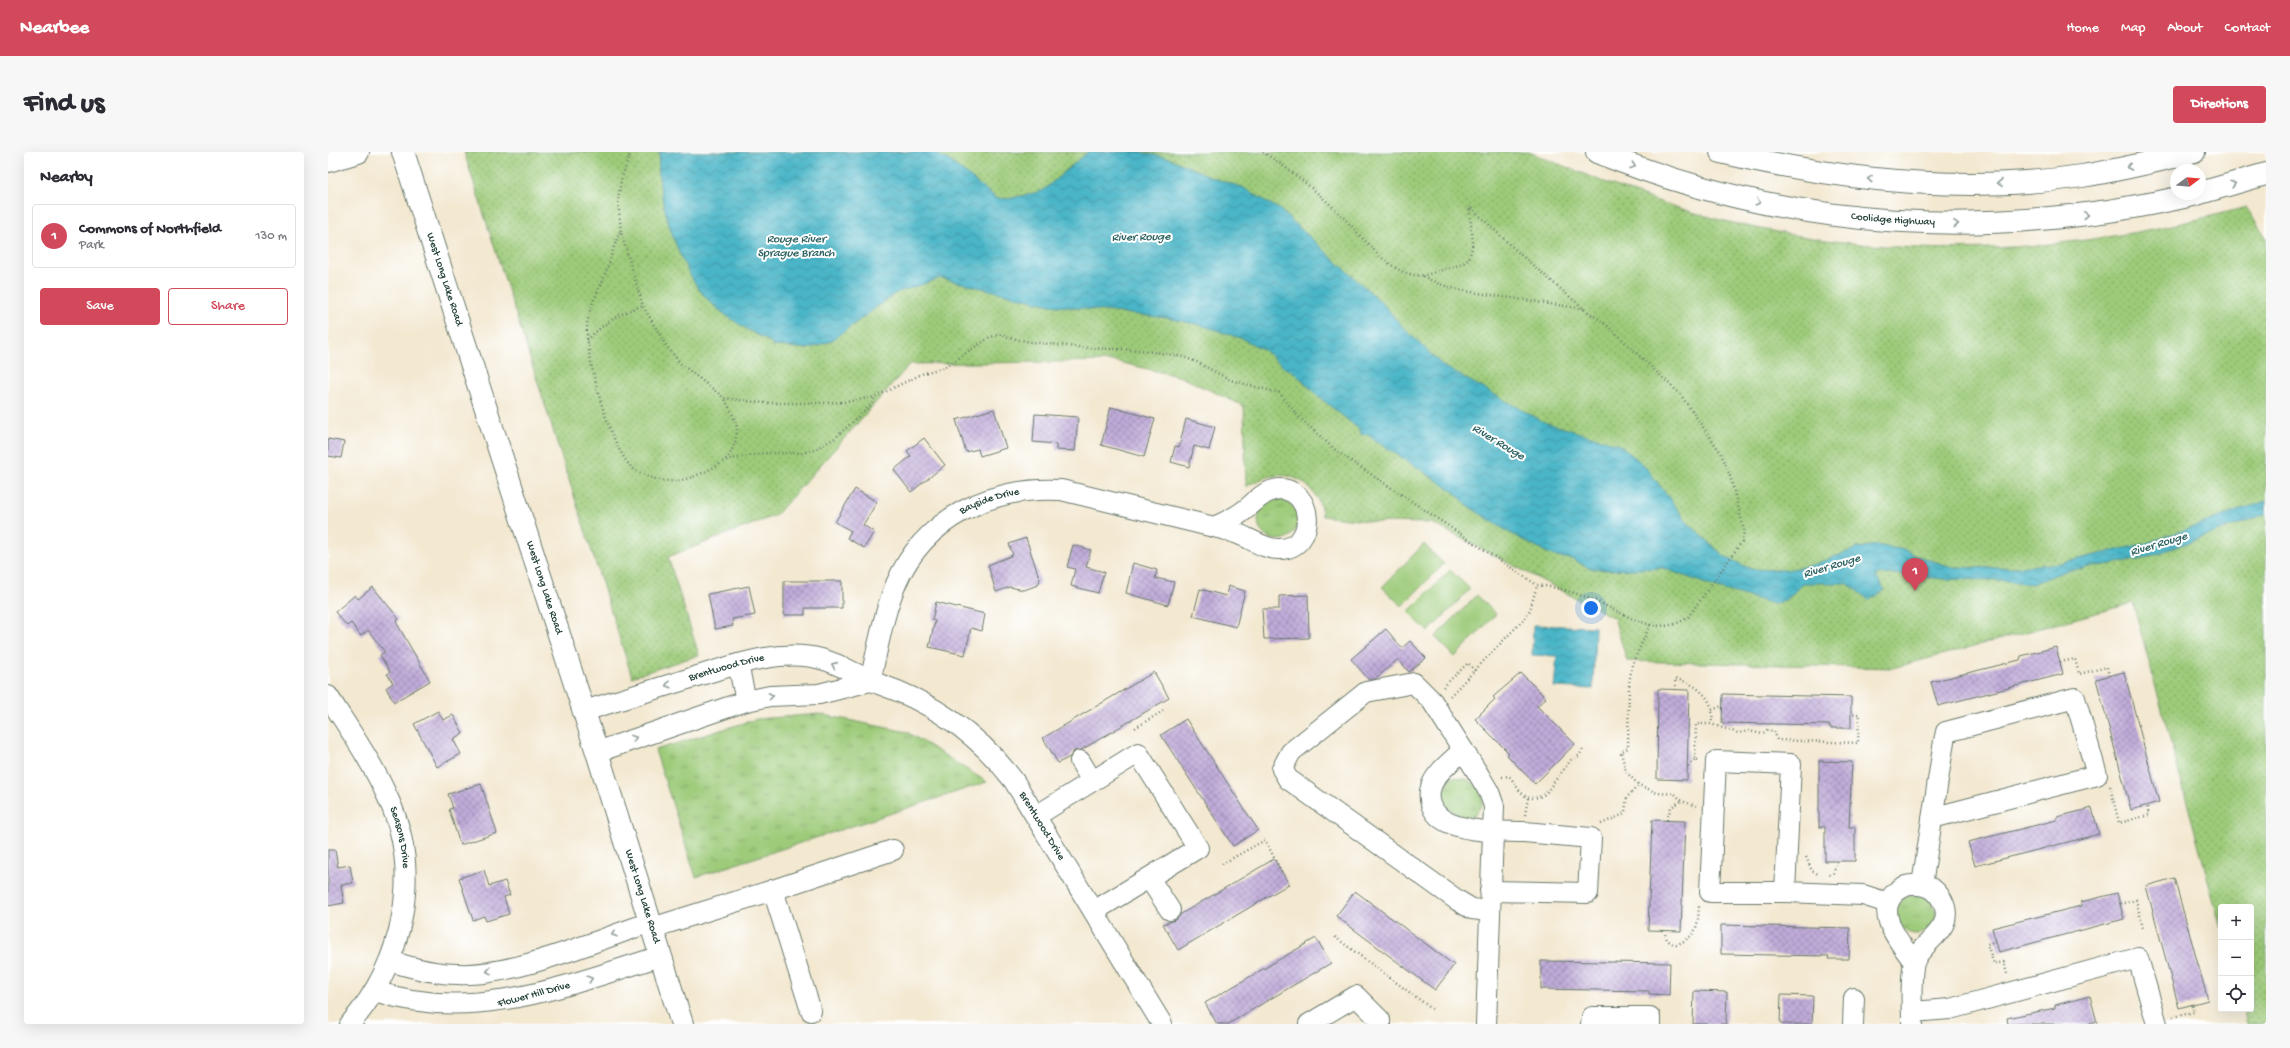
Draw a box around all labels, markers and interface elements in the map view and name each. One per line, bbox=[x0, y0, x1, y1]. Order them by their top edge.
text: Nearbee bbox=[20, 17, 89, 40]
text: Home bbox=[2067, 20, 2099, 37]
text: Map bbox=[2121, 20, 2145, 37]
text: About bbox=[2167, 20, 2203, 37]
text: Contact bbox=[2225, 20, 2270, 37]
button: Directions bbox=[2173, 86, 2266, 123]
text: Find us bbox=[24, 88, 104, 121]
one-way arrow bbox=[1629, 162, 1636, 170]
one-way arrow bbox=[2126, 162, 2132, 170]
north arrow bbox=[2170, 164, 2206, 200]
text: Nearby bbox=[40, 168, 93, 188]
one-way arrow bbox=[1867, 174, 1873, 183]
one-way arrow bbox=[1997, 179, 2003, 187]
one-way arrow bbox=[2229, 180, 2236, 189]
one-way arrow bbox=[1755, 198, 1761, 206]
street label: Coolidge Highway bbox=[1850, 211, 1936, 228]
one-way arrow bbox=[2083, 211, 2089, 220]
text: Commons of Northfield bbox=[79, 220, 221, 238]
one-way arrow bbox=[1953, 220, 1959, 228]
text: 1 bbox=[51, 229, 57, 244]
text: 130 m bbox=[255, 229, 287, 244]
water label: River Rouge bbox=[1112, 230, 1171, 246]
street label: West Long Lake Road bbox=[424, 231, 465, 329]
water label: Rouge River Sprague Branch bbox=[757, 233, 835, 261]
text: Park bbox=[79, 238, 104, 253]
button: Save bbox=[40, 288, 160, 325]
button: Share bbox=[168, 288, 288, 325]
water label: River Rouge bbox=[1469, 422, 1527, 465]
street label: Bayside Drive bbox=[957, 486, 1021, 518]
water label: River Rouge bbox=[2129, 530, 2190, 560]
street label: West Long Lake Road bbox=[523, 540, 565, 637]
water label: River Rouge bbox=[1802, 552, 1863, 582]
pin: 1 bbox=[1902, 558, 1928, 591]
your location bbox=[1581, 598, 1601, 618]
street label: Brentwood Drive bbox=[686, 652, 766, 685]
one-way arrow bbox=[831, 661, 838, 669]
one-way arrow bbox=[664, 680, 671, 689]
one-way arrow bbox=[768, 692, 774, 701]
one-way arrow bbox=[630, 735, 637, 743]
street label: Brentwood Drive bbox=[1016, 789, 1067, 863]
street label: Seasons Drive bbox=[386, 805, 411, 869]
street label: West Long Lake Road bbox=[622, 848, 663, 946]
map controls bbox=[2218, 904, 2254, 1012]
button: + bbox=[2218, 904, 2254, 940]
one-way arrow bbox=[610, 930, 617, 938]
button: − bbox=[2218, 940, 2254, 976]
one-way arrow bbox=[486, 966, 493, 975]
one-way arrow bbox=[586, 975, 593, 983]
button: locate bbox=[2218, 976, 2254, 1012]
street label: Flower Hill Drive bbox=[495, 979, 572, 1011]

